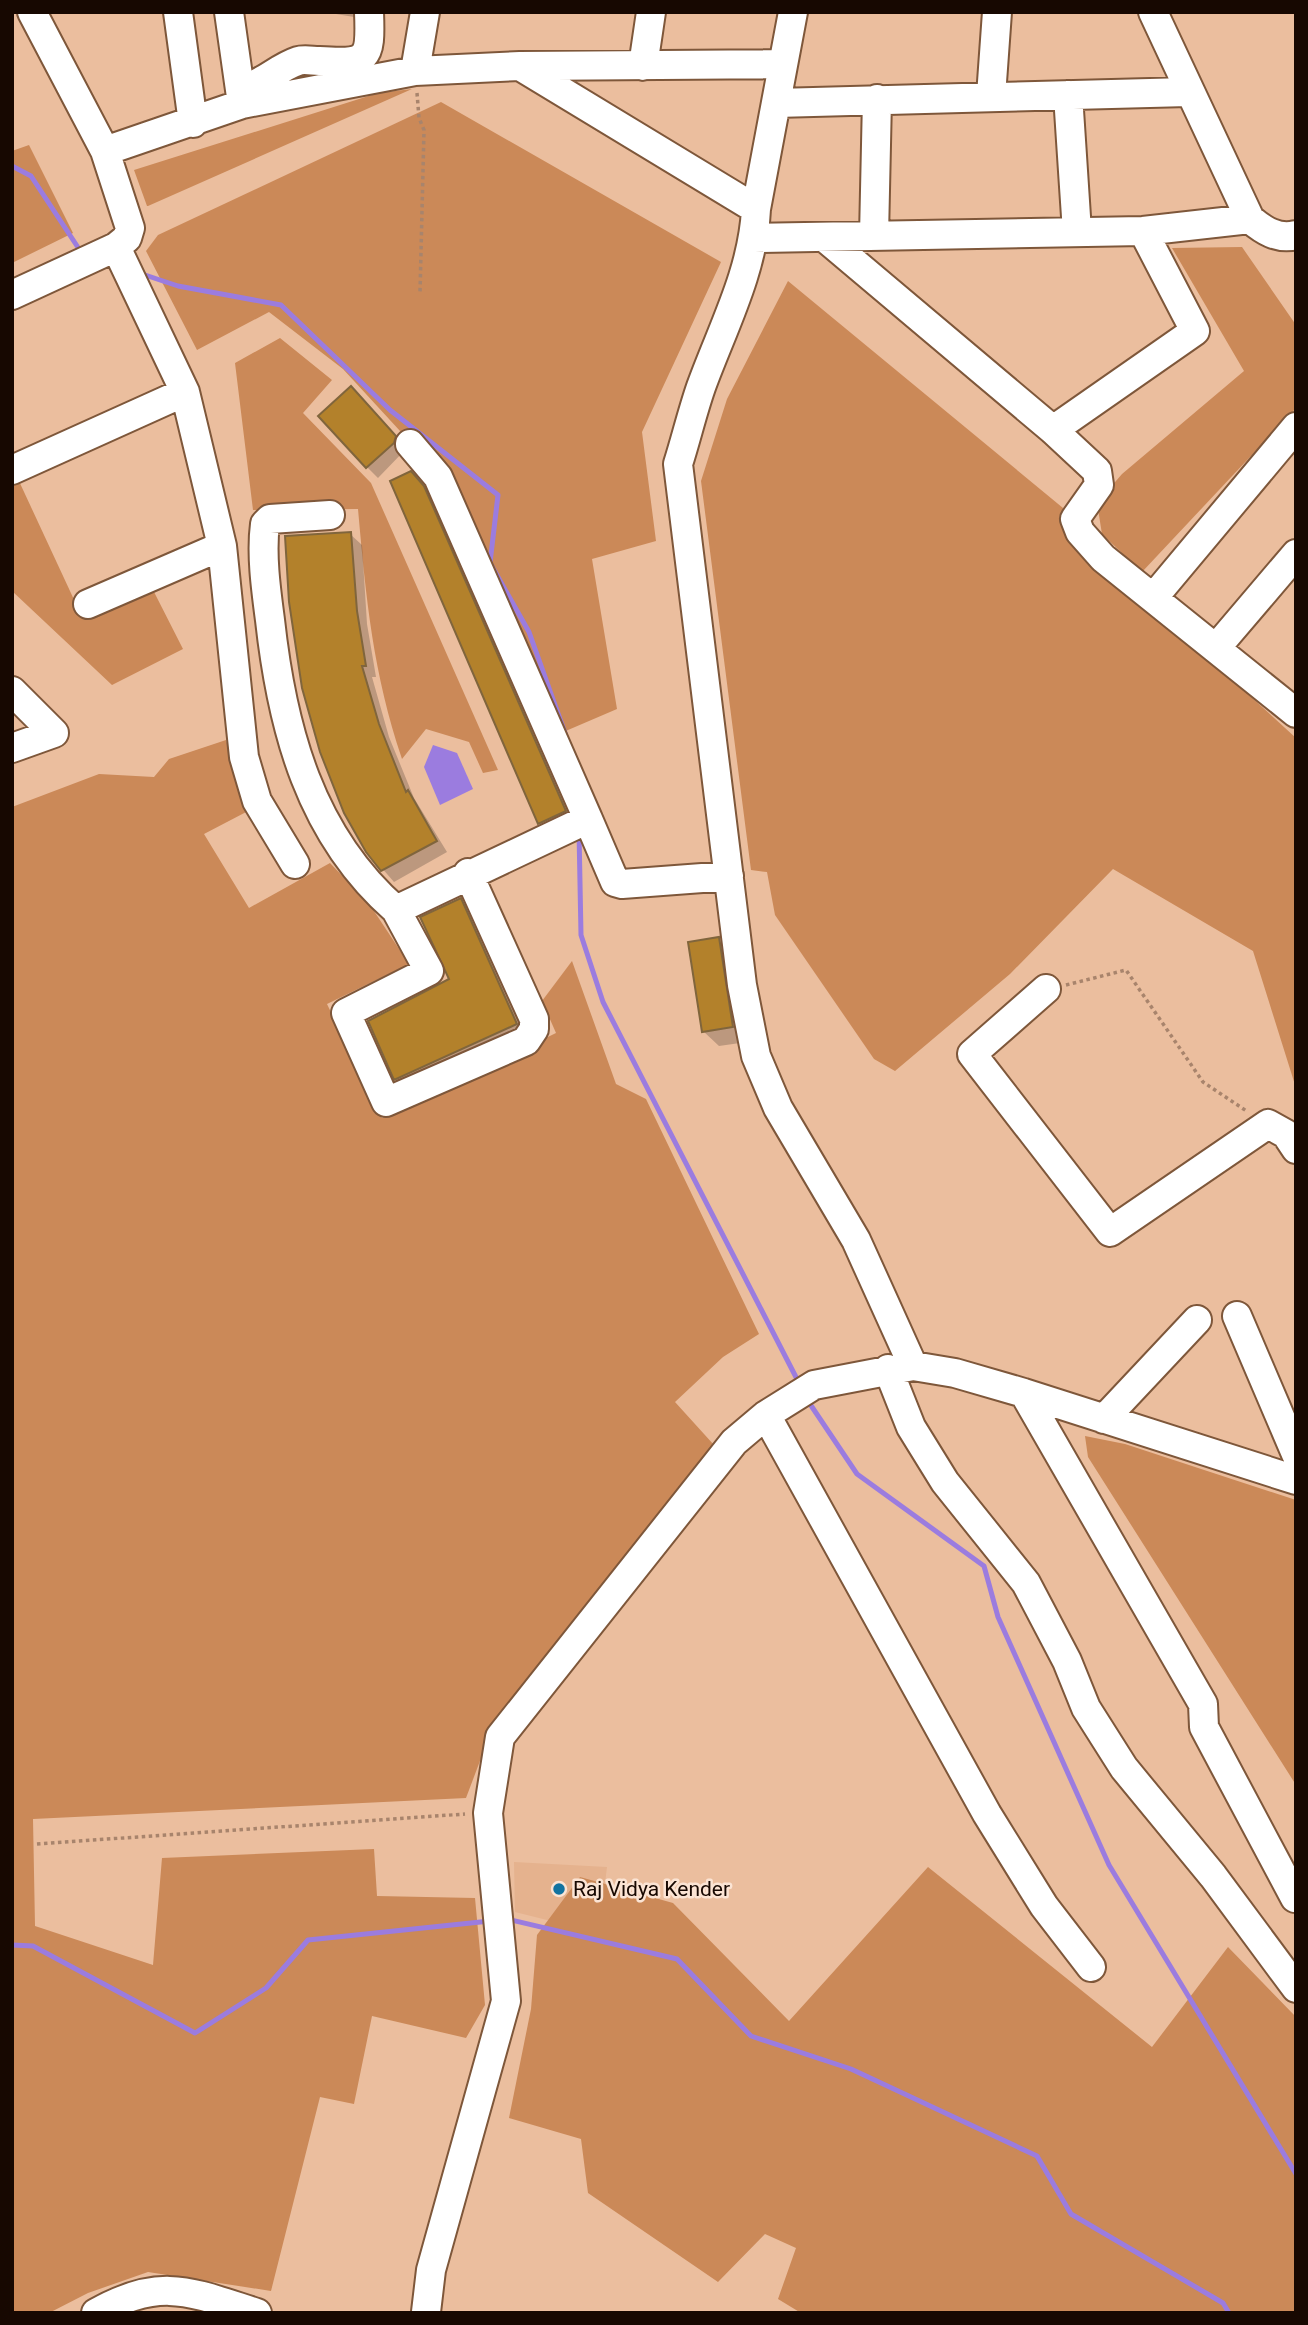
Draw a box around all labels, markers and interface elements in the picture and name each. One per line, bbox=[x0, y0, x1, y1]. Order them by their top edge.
place label: Raj Vidya Kender bbox=[573, 1877, 730, 1901]
marker: Raj Vidya Kender bbox=[551, 1881, 567, 1897]

